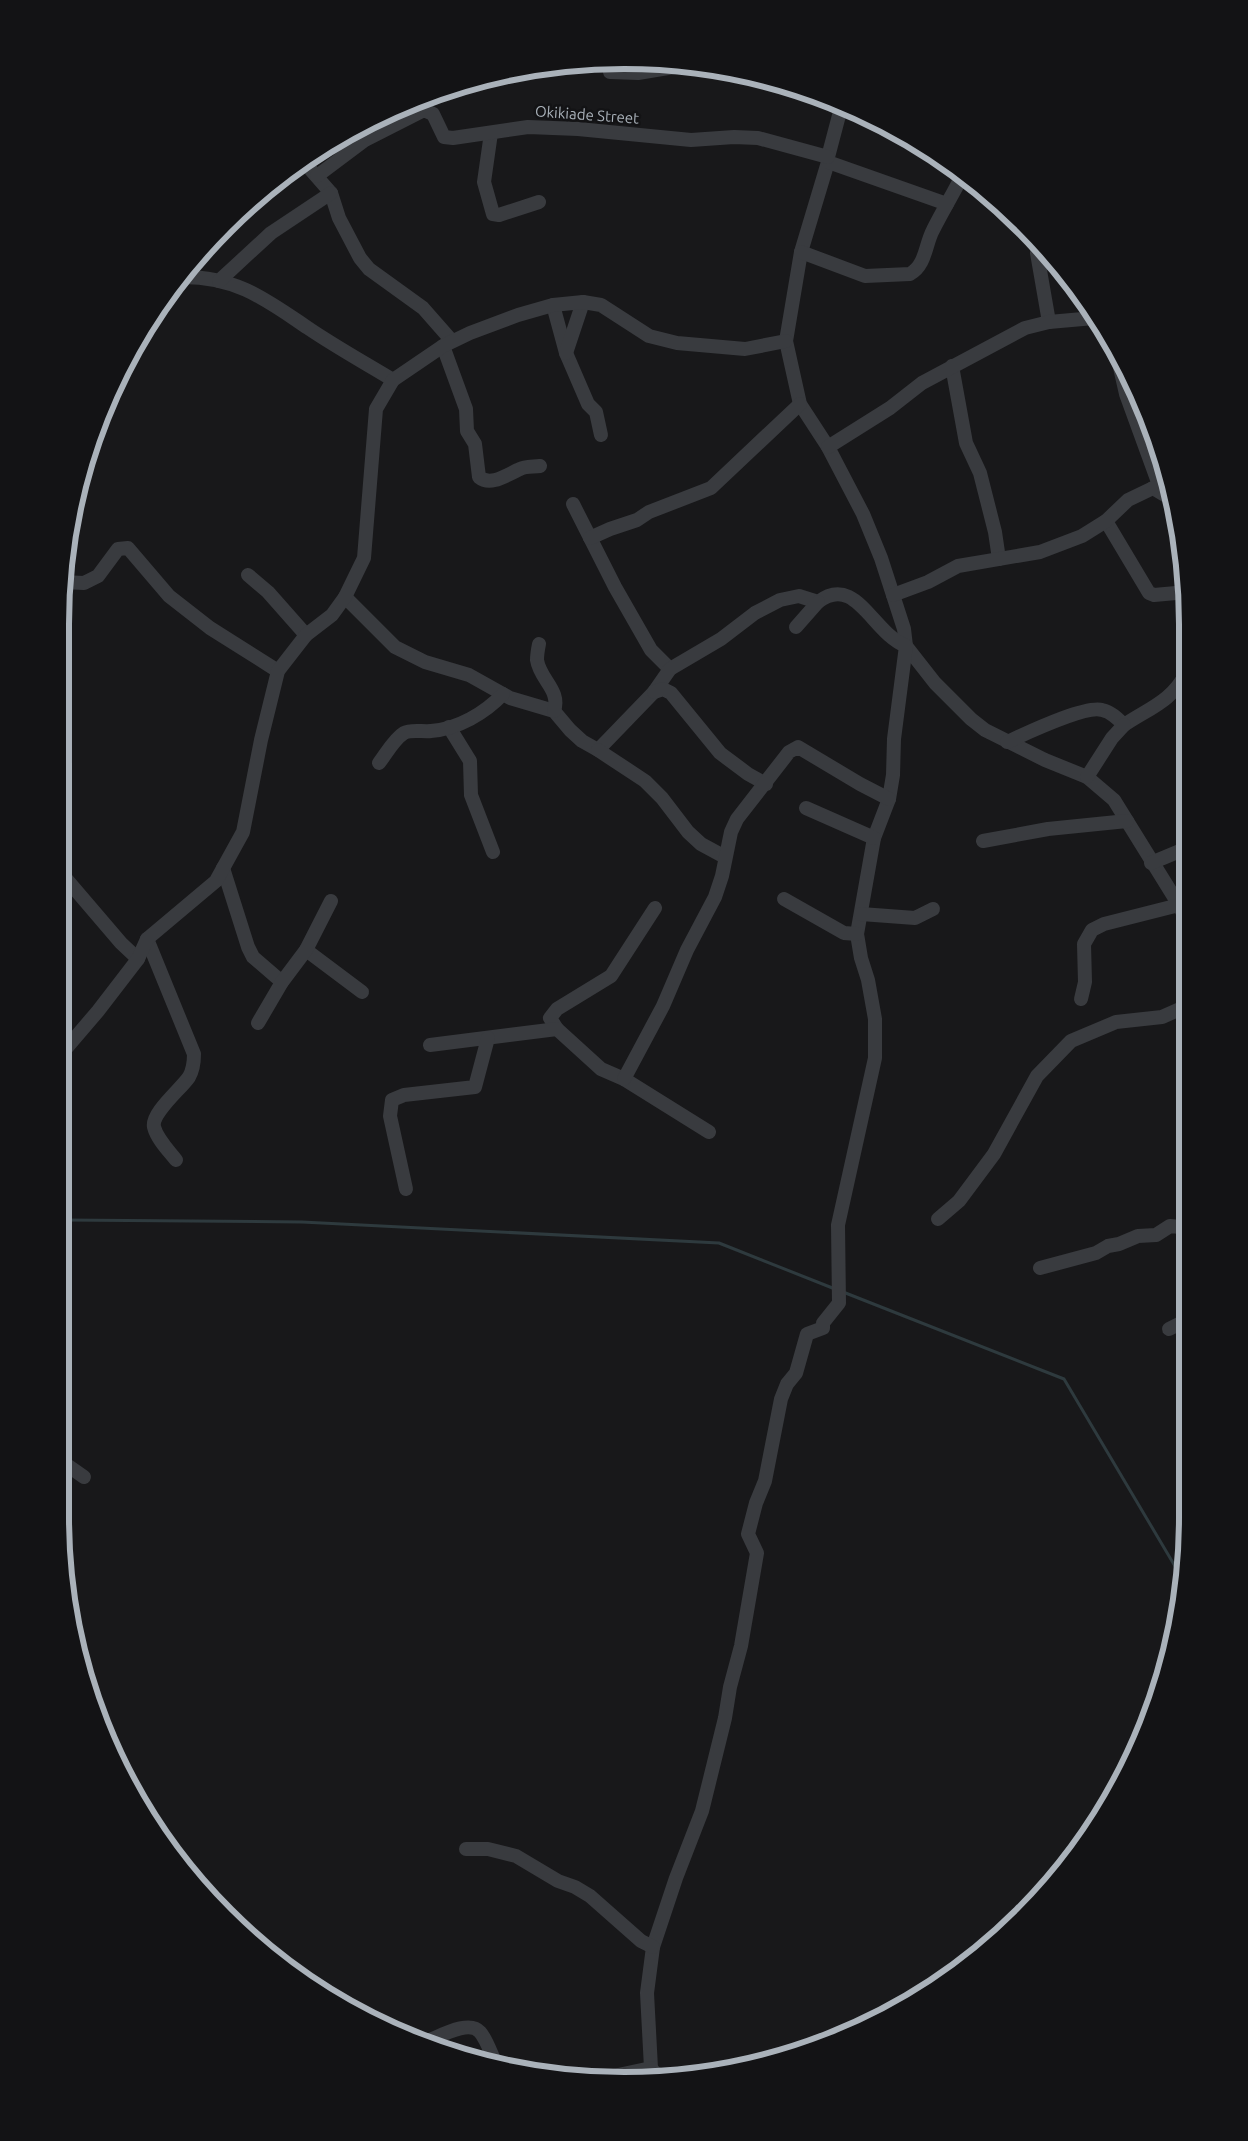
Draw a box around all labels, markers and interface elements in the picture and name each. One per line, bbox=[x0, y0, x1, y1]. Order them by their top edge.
street label: Okikiade Street bbox=[534, 102, 640, 127]

